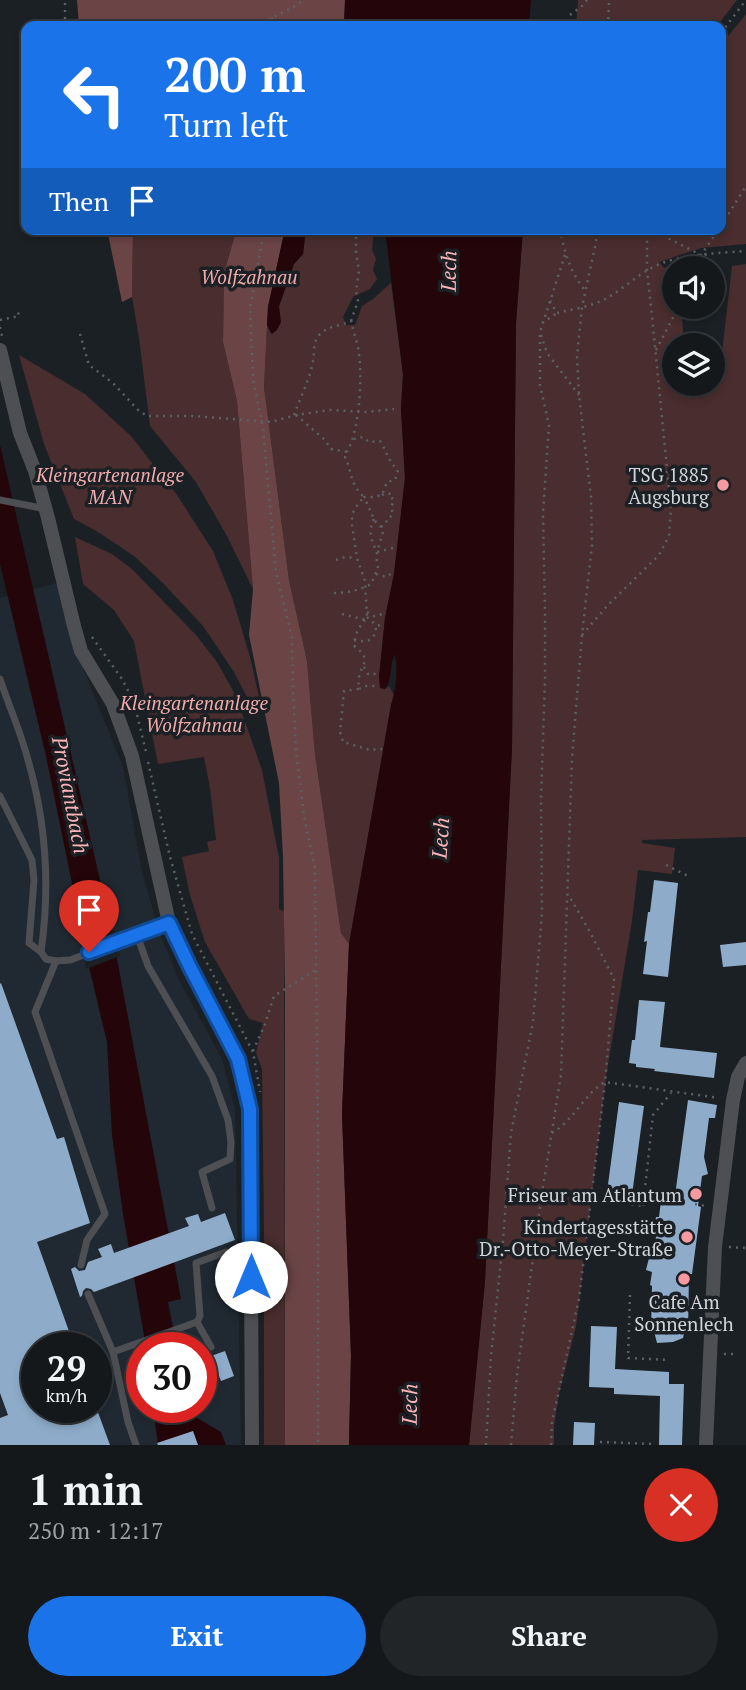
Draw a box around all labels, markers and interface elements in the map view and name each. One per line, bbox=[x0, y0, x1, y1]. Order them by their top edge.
text: 200 m bbox=[164, 41, 306, 106]
icon: left bbox=[49, 49, 140, 140]
text: Turn left bbox=[164, 104, 288, 146]
icon: arrive bbox=[123, 182, 161, 220]
text: Then bbox=[49, 184, 109, 218]
water label: Lech bbox=[434, 250, 462, 293]
map controls bbox=[662, 256, 725, 396]
button: sound bbox=[662, 256, 725, 319]
park label: Wolfzahnau bbox=[200, 264, 298, 289]
button: layers bbox=[662, 333, 725, 396]
park label: Kleingartenanlage MAN bbox=[35, 462, 184, 509]
place label: TSG 1885 Augsburg bbox=[628, 462, 710, 509]
marker: TSG 1885 Augsburg bbox=[715, 477, 731, 493]
park label: Kleingartenanlage Wolfzahnau bbox=[119, 690, 268, 737]
water label: Proviantbach bbox=[46, 733, 96, 856]
water label: Lech bbox=[425, 816, 455, 861]
pin bbox=[59, 880, 119, 952]
icon: arrive bbox=[70, 891, 108, 929]
place label: Friseur am Atlantum bbox=[508, 1182, 683, 1207]
marker: Friseur am Atlantum bbox=[688, 1186, 704, 1202]
place label: Kindertagesstätte Dr.-Otto-Meyer-Straße bbox=[479, 1214, 673, 1261]
marker: Kindertagesstätte Dr.-Otto-Meyer-Straße bbox=[679, 1229, 695, 1245]
position arrow bbox=[214, 1240, 288, 1314]
marker: Cafe Am Sonnenlech bbox=[676, 1271, 692, 1287]
place label: Cafe Am Sonnenlech bbox=[634, 1289, 734, 1336]
speed limit sign: 30 bbox=[126, 1332, 217, 1423]
text: 29 bbox=[47, 1345, 86, 1391]
text: km/h bbox=[46, 1383, 87, 1407]
water label: Lech bbox=[395, 1383, 423, 1426]
text: 1 min bbox=[28, 1461, 143, 1517]
button: close bbox=[644, 1468, 718, 1542]
text: 250 m · 12:17 bbox=[28, 1515, 163, 1546]
button: Exit bbox=[28, 1596, 366, 1676]
button: Share bbox=[380, 1596, 718, 1676]

